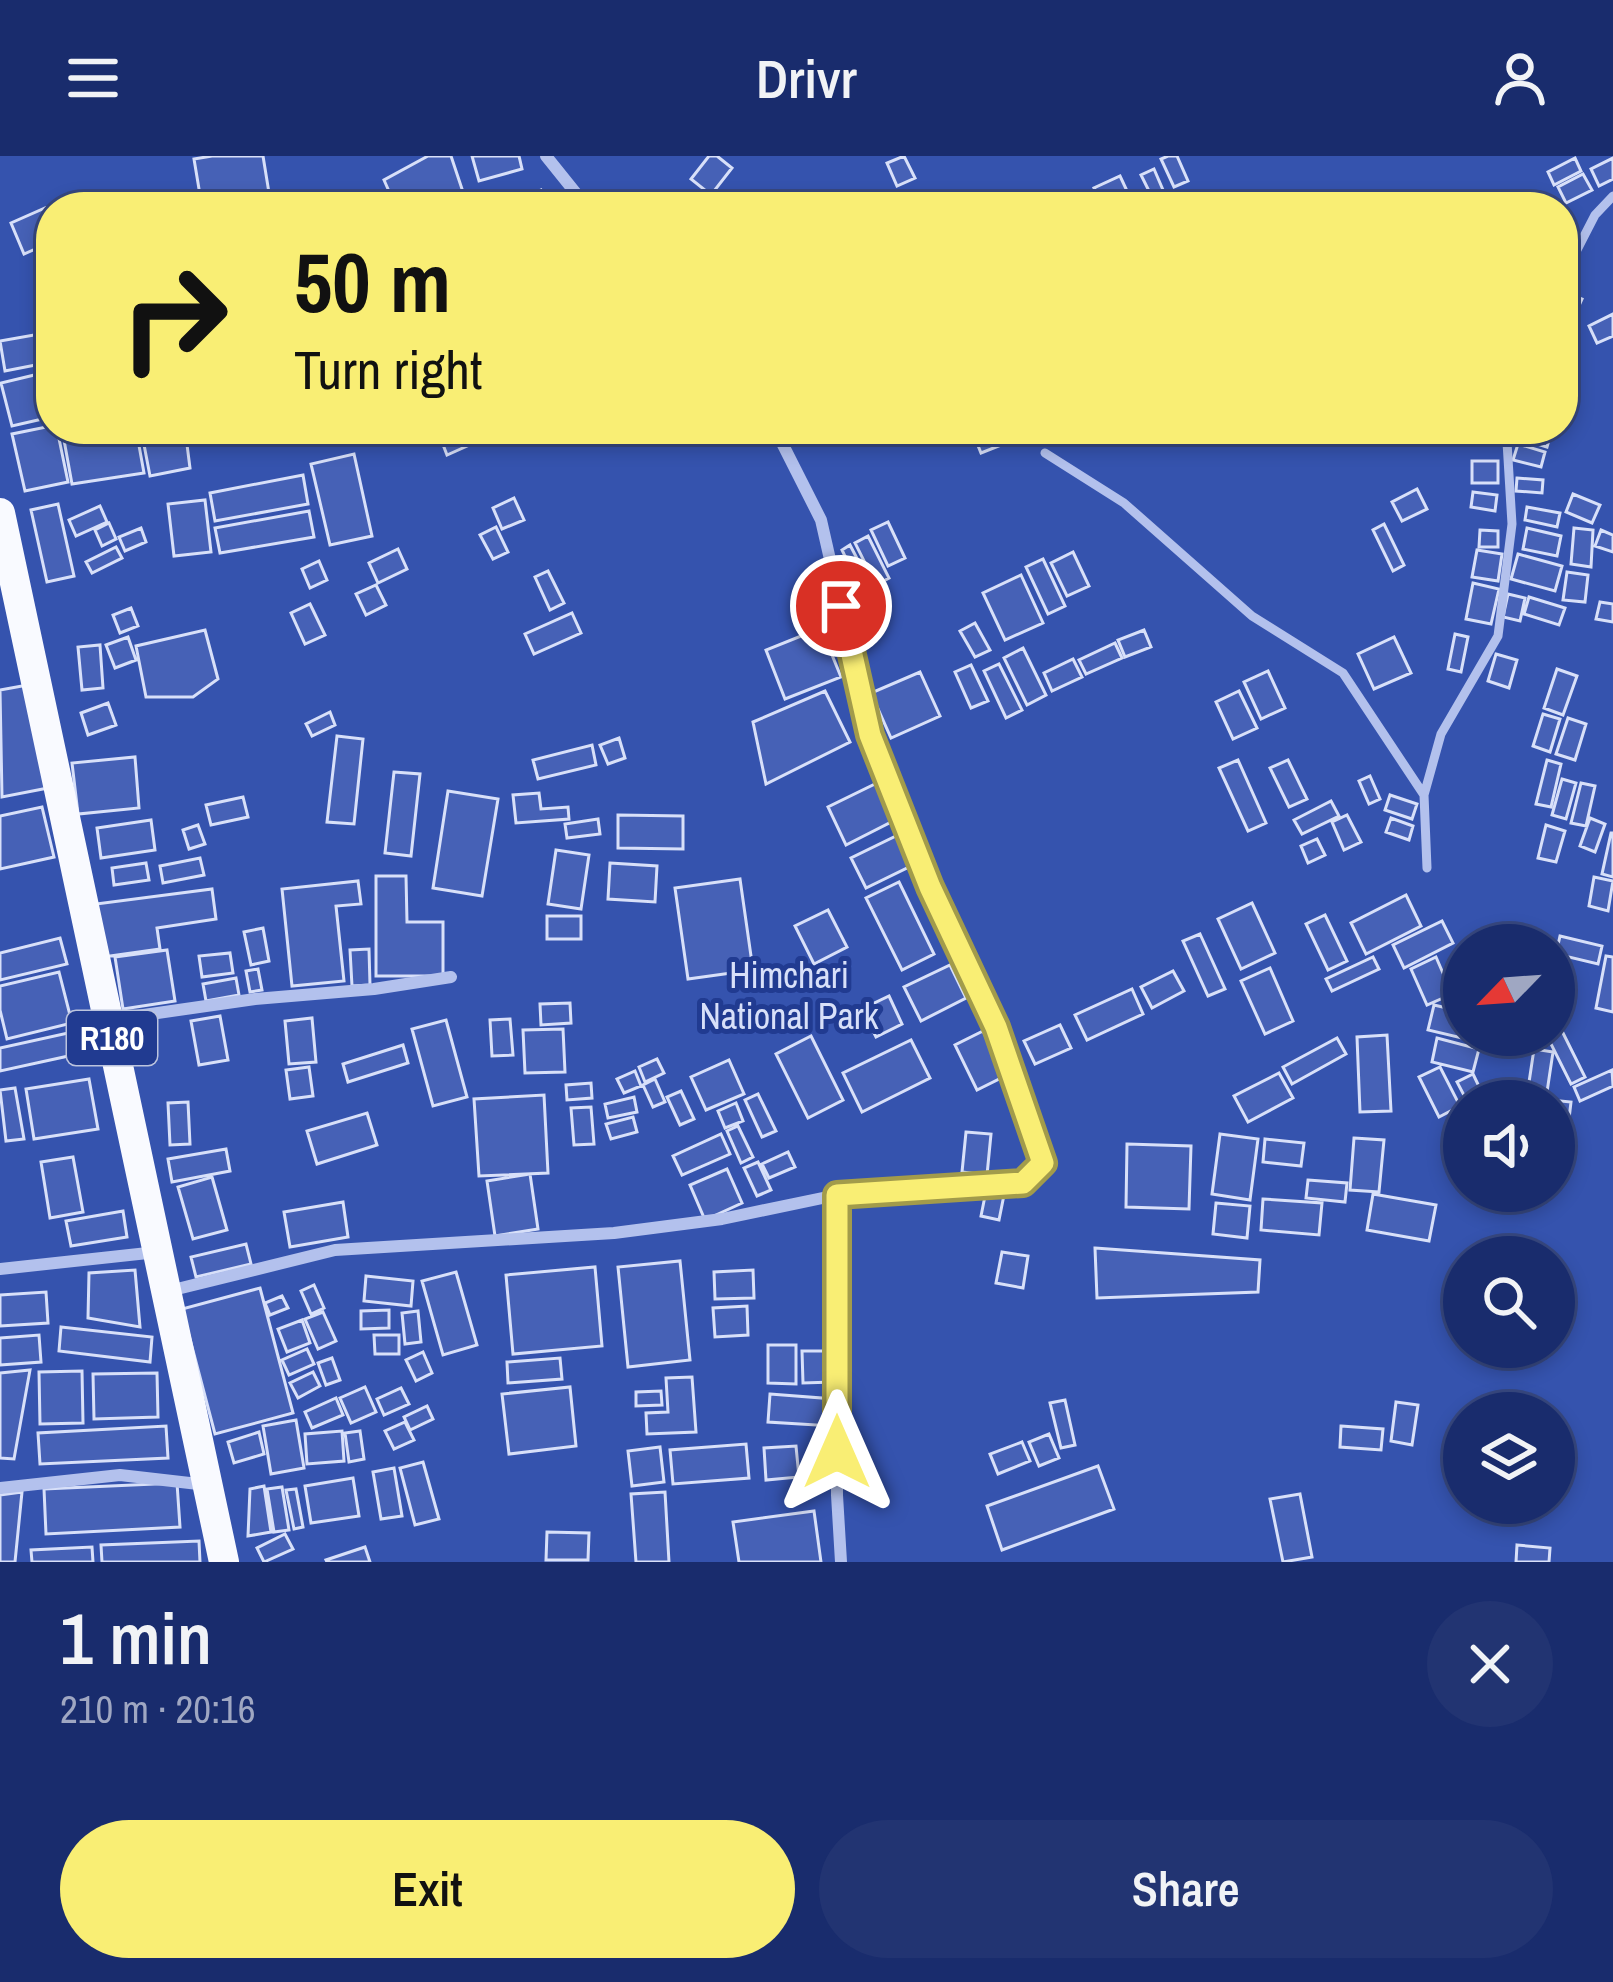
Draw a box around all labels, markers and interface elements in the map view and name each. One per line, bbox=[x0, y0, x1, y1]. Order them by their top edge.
text: Drivr bbox=[756, 42, 857, 115]
icon: menu bbox=[60, 45, 126, 111]
icon: person bbox=[1487, 45, 1553, 111]
text: 50 m bbox=[294, 225, 451, 338]
icon: right bbox=[96, 240, 252, 396]
text: Turn right bbox=[294, 333, 482, 406]
pin bbox=[790, 555, 892, 657]
icon: arrive bbox=[808, 573, 874, 639]
north arrow bbox=[1443, 924, 1575, 1056]
map controls bbox=[1443, 924, 1575, 1524]
park label: Himchari National Park bbox=[700, 951, 879, 1040]
road number: R180 bbox=[67, 1011, 157, 1065]
button: sound bbox=[1443, 1080, 1575, 1212]
button: search bbox=[1443, 1236, 1575, 1368]
position arrow bbox=[774, 1389, 900, 1515]
button: layers bbox=[1443, 1392, 1575, 1524]
text: 1 min bbox=[60, 1589, 212, 1686]
button: close bbox=[1427, 1601, 1553, 1727]
text: 210 m · 20:16 bbox=[60, 1683, 256, 1735]
button: Exit bbox=[60, 1820, 795, 1958]
button: Share bbox=[819, 1820, 1553, 1958]

